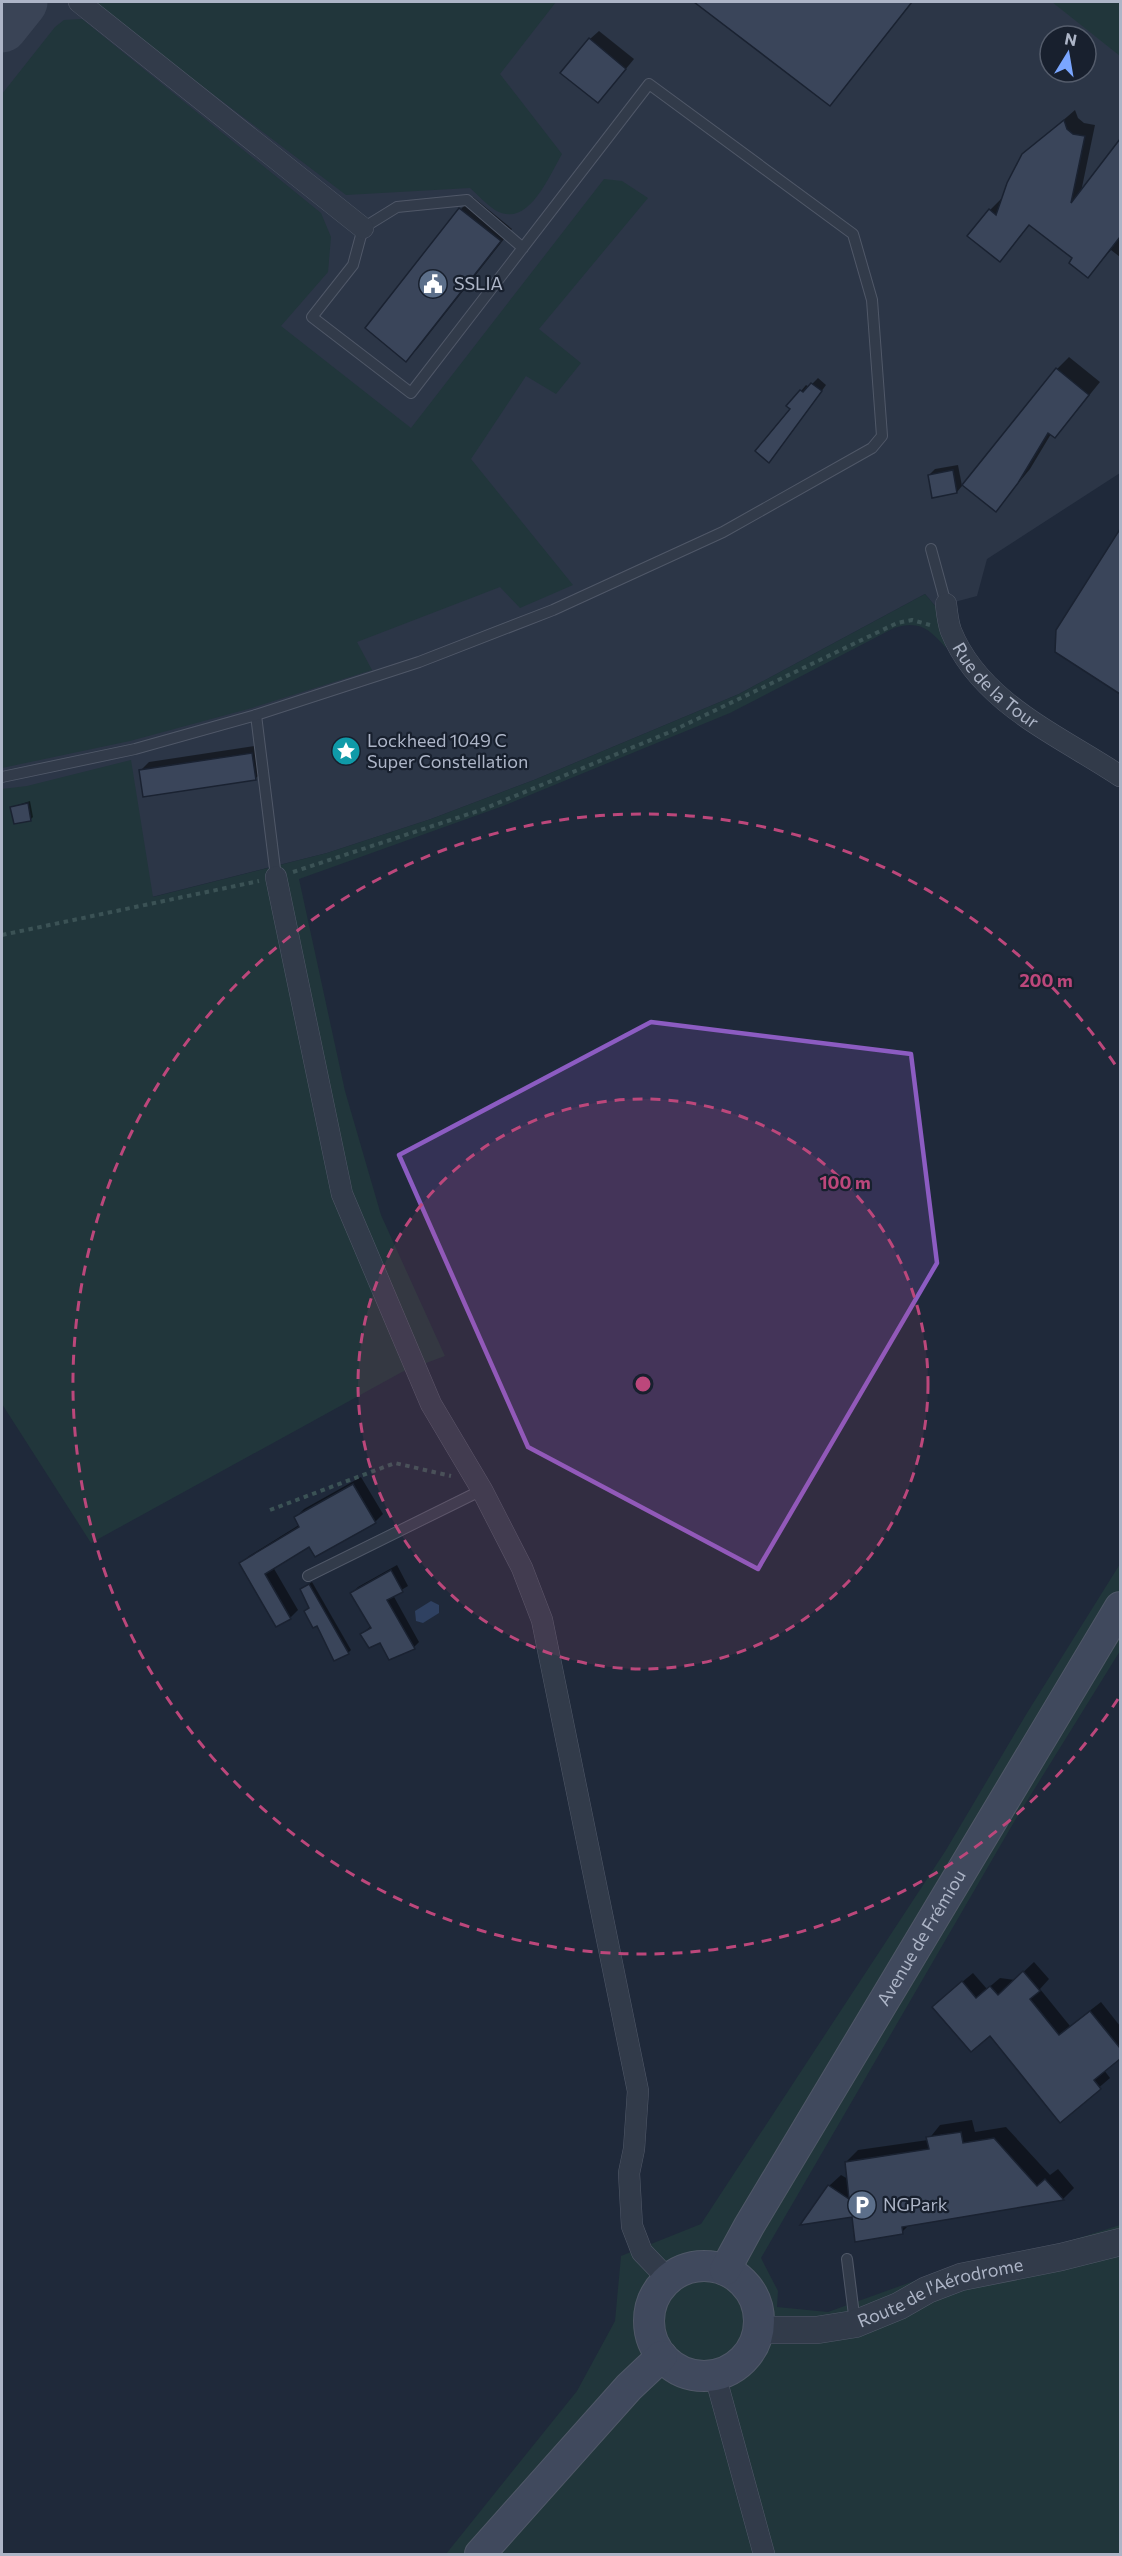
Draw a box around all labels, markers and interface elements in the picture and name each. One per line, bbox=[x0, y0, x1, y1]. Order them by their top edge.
north arrow bbox=[1038, 24, 1098, 84]
text: N bbox=[1063, 28, 1079, 49]
public building icon: SSLIA bbox=[417, 268, 449, 300]
place label: SSLIA bbox=[454, 272, 503, 294]
street label: Rue de la Tour bbox=[948, 638, 1043, 733]
place label: Lockheed 1049 C Super Constellation bbox=[367, 729, 528, 772]
place icon: Lockheed 1049 C Super Constellation bbox=[330, 735, 362, 767]
text: 200 m bbox=[1019, 969, 1073, 991]
text: 100 m bbox=[819, 1171, 871, 1193]
centre of rings bbox=[633, 1374, 653, 1394]
street label: Avenue de Frémiou bbox=[872, 1865, 970, 2009]
parking icon: NGPark bbox=[846, 2189, 878, 2221]
place label: NGPark bbox=[883, 2193, 948, 2215]
street label: Route de l'Aérodrome bbox=[854, 2253, 1025, 2332]

